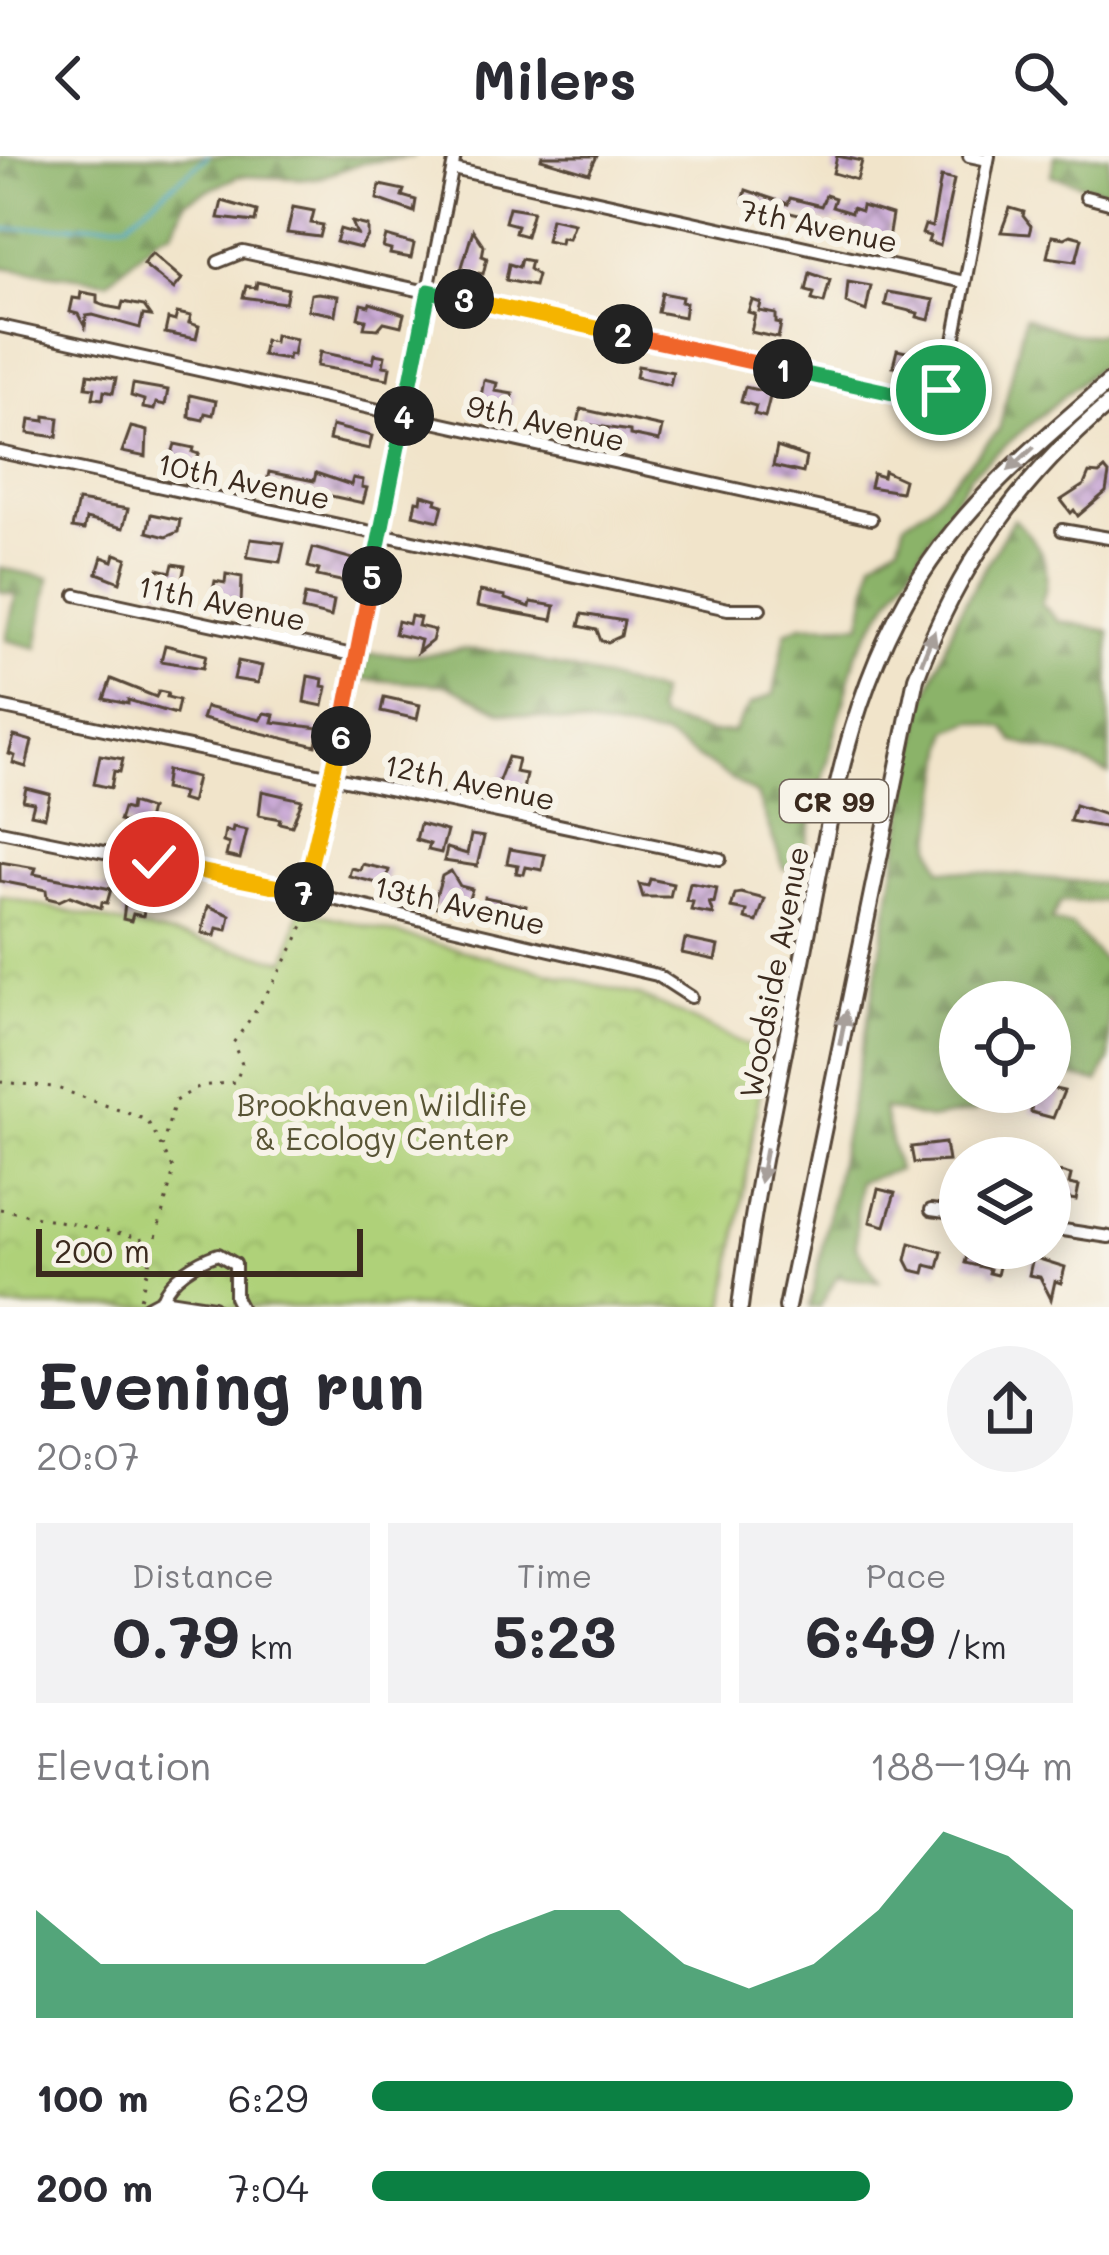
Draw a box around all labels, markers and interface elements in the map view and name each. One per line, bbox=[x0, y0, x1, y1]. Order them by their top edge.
text: Milers bbox=[472, 43, 637, 114]
icon: back bbox=[36, 45, 102, 111]
icon: search bbox=[1007, 45, 1073, 111]
street label: 7th Avenue bbox=[736, 189, 902, 261]
pin: 3 bbox=[434, 269, 494, 329]
text: 3 bbox=[454, 277, 474, 320]
pin: 2 bbox=[593, 304, 653, 364]
text: 2 bbox=[614, 312, 632, 355]
pin: 1 bbox=[753, 339, 813, 399]
pin bbox=[890, 339, 992, 441]
text: 1 bbox=[776, 347, 790, 390]
icon: arrive bbox=[908, 357, 974, 423]
street label: 9th Avenue bbox=[463, 384, 629, 460]
pin: 4 bbox=[374, 386, 434, 446]
text: 4 bbox=[394, 394, 414, 437]
street label: 10th Avenue bbox=[154, 442, 334, 518]
one-way arrow bbox=[1007, 445, 1036, 472]
pin: 5 bbox=[342, 546, 402, 606]
text: 5 bbox=[362, 554, 382, 597]
street label: 11th Avenue bbox=[135, 565, 309, 639]
one-way arrow bbox=[919, 629, 938, 665]
pin: 6 bbox=[311, 706, 371, 766]
text: 6 bbox=[331, 714, 351, 757]
street label: 12th Avenue bbox=[381, 743, 559, 819]
road number: CR 99 bbox=[780, 780, 888, 822]
pin bbox=[103, 811, 205, 913]
icon: check bbox=[121, 829, 187, 895]
street label: Woodside Avenue bbox=[729, 843, 817, 1101]
pin: 7 bbox=[274, 862, 334, 922]
street label: 13th Avenue bbox=[370, 865, 550, 943]
text: 7 bbox=[295, 870, 313, 913]
map controls bbox=[939, 981, 1071, 1269]
button: locate bbox=[939, 981, 1071, 1113]
one-way arrow bbox=[834, 1008, 853, 1046]
park label: Brookhaven Wildlife & Ecology Center bbox=[237, 1084, 527, 1158]
button: layers bbox=[939, 1137, 1071, 1269]
one-way arrow bbox=[753, 1146, 772, 1184]
scale bar bbox=[36, 1223, 363, 1276]
text: 200 m bbox=[54, 1228, 150, 1271]
text: Evening run bbox=[36, 1341, 425, 1427]
button: share bbox=[947, 1346, 1073, 1472]
text: 20:07 bbox=[36, 1429, 140, 1480]
text: Distance bbox=[132, 1553, 274, 1596]
text: Time bbox=[517, 1553, 592, 1596]
text: Pace bbox=[866, 1553, 946, 1596]
text: 0.79 bbox=[112, 1596, 239, 1674]
text: 5:23 bbox=[493, 1596, 616, 1674]
text: 6:49 bbox=[806, 1596, 935, 1674]
text: km bbox=[239, 1624, 293, 1667]
text: /km bbox=[935, 1624, 1007, 1667]
text: Elevation bbox=[36, 1739, 211, 1790]
text: 188–194 m bbox=[869, 1739, 1073, 1790]
text: 100 m bbox=[36, 2071, 148, 2122]
text: 6:29 bbox=[228, 2071, 308, 2122]
text: 200 m bbox=[36, 2161, 153, 2212]
text: 7:04 bbox=[228, 2161, 309, 2212]

